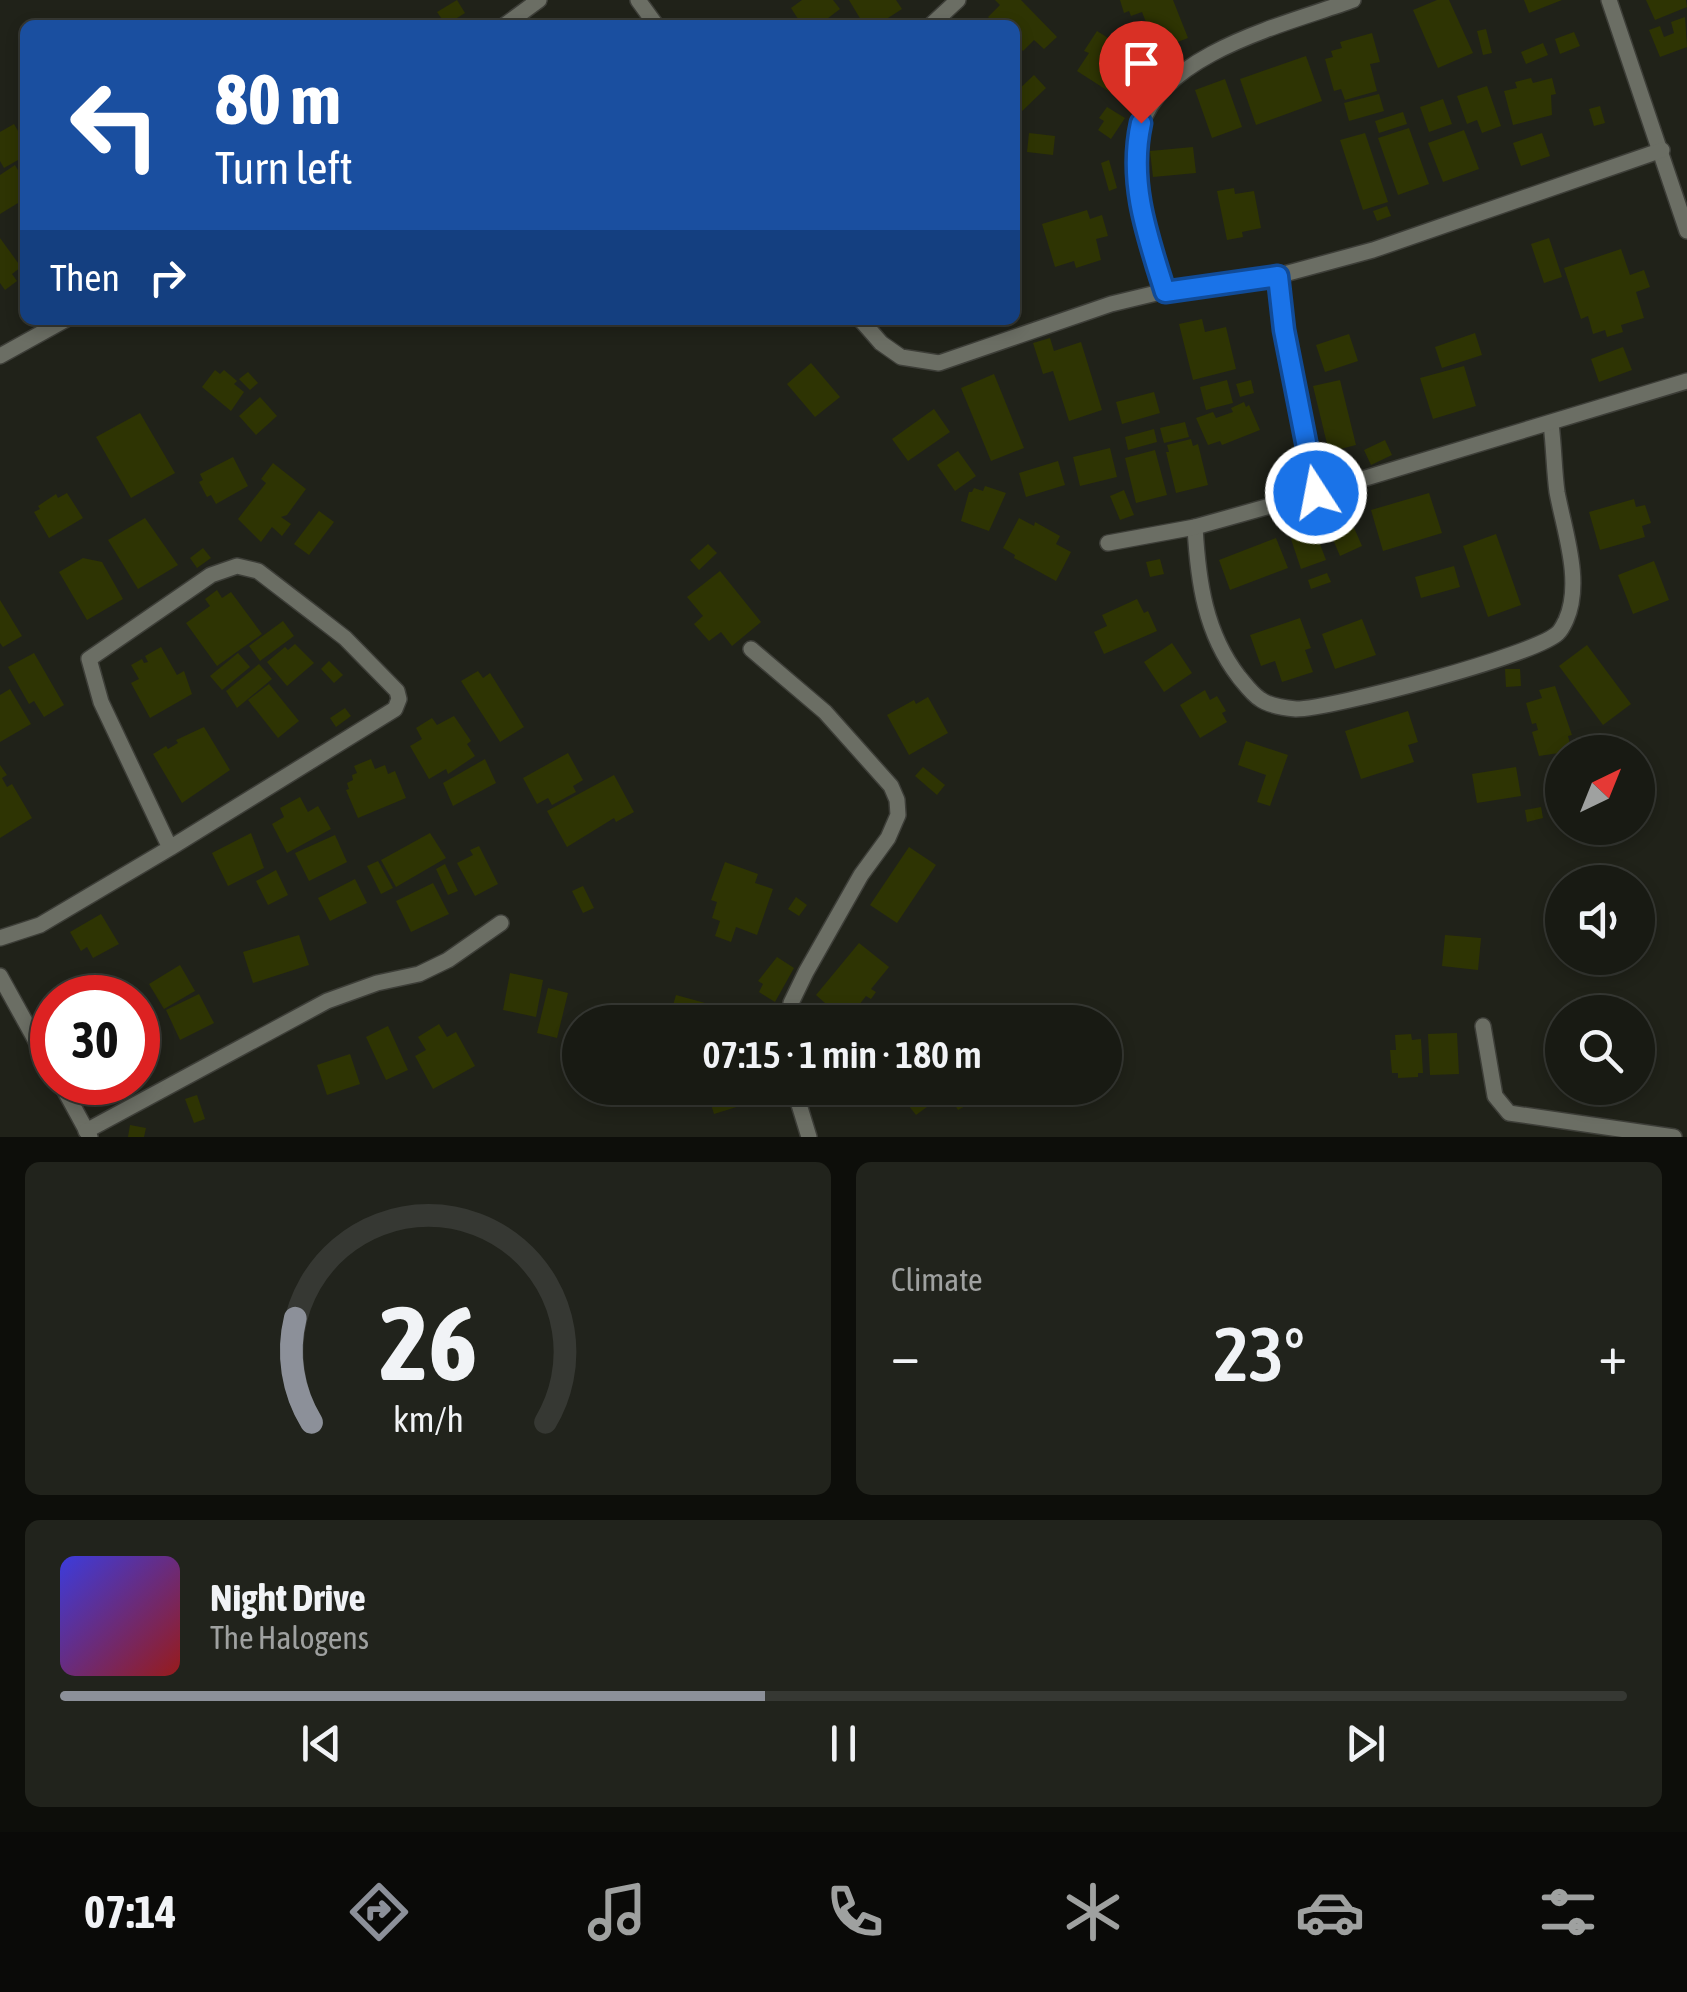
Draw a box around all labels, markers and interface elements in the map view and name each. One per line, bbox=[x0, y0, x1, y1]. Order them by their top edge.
pin bbox=[1099, 21, 1184, 124]
icon: arrive bbox=[1114, 36, 1169, 91]
text: 80 m bbox=[215, 59, 341, 139]
icon: left bbox=[50, 60, 180, 190]
text: Turn left bbox=[215, 142, 353, 194]
icon: right bbox=[140, 250, 195, 305]
text: Then bbox=[50, 256, 120, 299]
position arrow bbox=[1264, 441, 1368, 545]
north arrow bbox=[1545, 735, 1655, 845]
map controls bbox=[1545, 735, 1655, 1105]
button: sound bbox=[1545, 865, 1655, 975]
speed limit sign: 30 bbox=[30, 975, 160, 1105]
button: search bbox=[1545, 995, 1655, 1105]
text: 07:15 · 1 min · 180 m bbox=[702, 1033, 982, 1076]
text: Climate bbox=[891, 1261, 983, 1298]
text: 26 bbox=[379, 1283, 477, 1402]
text: 23° bbox=[1213, 1311, 1305, 1397]
text: − bbox=[891, 1323, 920, 1386]
text: + bbox=[1598, 1323, 1627, 1386]
text: km/h bbox=[393, 1399, 463, 1440]
text: Night Drive bbox=[210, 1576, 366, 1619]
text: The Halogens bbox=[210, 1619, 369, 1656]
icon: previous bbox=[294, 1716, 349, 1771]
icon: pause bbox=[816, 1716, 871, 1771]
icon: next bbox=[1338, 1716, 1393, 1771]
icon: directions bbox=[344, 1877, 414, 1947]
icon: music bbox=[582, 1877, 652, 1947]
icon: phone bbox=[820, 1877, 890, 1947]
icon: climate bbox=[1058, 1877, 1128, 1947]
icon: car bbox=[1295, 1877, 1365, 1947]
icon: filters bbox=[1533, 1877, 1603, 1947]
text: 07:14 bbox=[84, 1886, 177, 1938]

